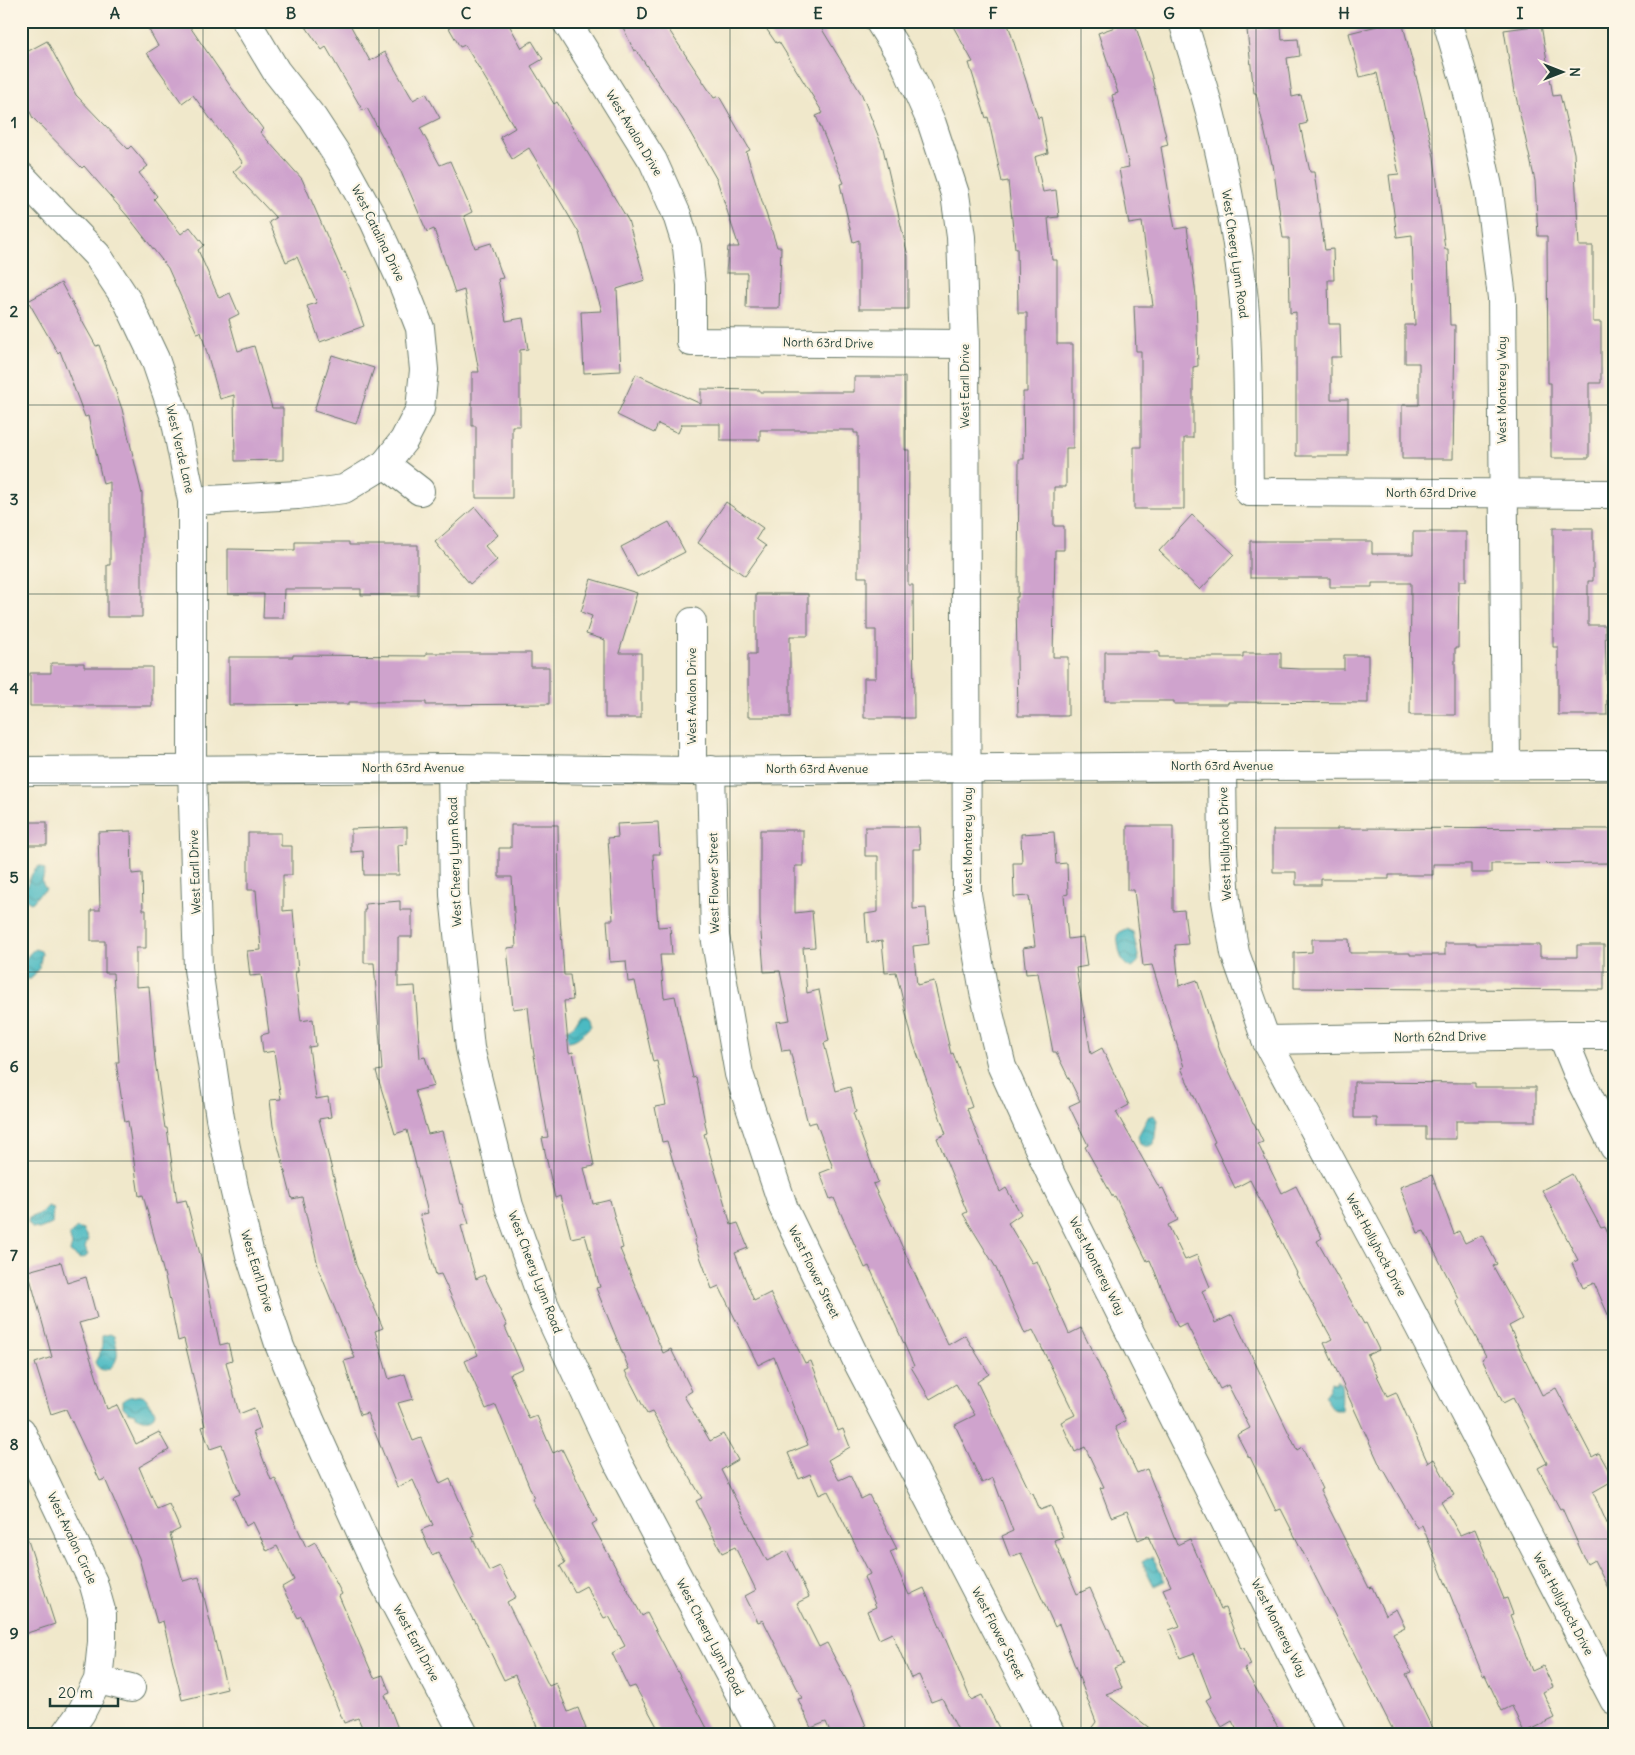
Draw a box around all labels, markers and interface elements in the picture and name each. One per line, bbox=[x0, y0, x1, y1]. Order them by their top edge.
text: A bbox=[110, 3, 120, 23]
text: B bbox=[286, 3, 297, 23]
text: C bbox=[461, 3, 472, 23]
text: D bbox=[636, 3, 648, 23]
text: E bbox=[813, 3, 823, 23]
text: F bbox=[988, 3, 998, 23]
text: G bbox=[1163, 3, 1175, 23]
text: H bbox=[1338, 3, 1350, 23]
text: I bbox=[1517, 3, 1524, 23]
north arrow bbox=[1538, 48, 1588, 98]
text: N bbox=[1566, 67, 1584, 77]
street label: West Avalon Drive bbox=[603, 87, 666, 178]
text: 1 bbox=[11, 112, 17, 132]
street label: West Catalina Drive bbox=[349, 182, 408, 283]
street label: West Cheery Lynn Road bbox=[1219, 189, 1252, 319]
text: 2 bbox=[10, 301, 19, 321]
street label: North 63rd Drive bbox=[783, 334, 873, 351]
street label: West Monterey Way bbox=[1494, 336, 1509, 444]
street label: West Earll Drive bbox=[957, 344, 972, 428]
street label: West Verde Lane bbox=[163, 403, 198, 495]
street label: North 63rd Drive bbox=[1386, 485, 1476, 500]
text: 3 bbox=[9, 489, 19, 509]
street label: West Avalon Drive bbox=[684, 647, 699, 745]
text: 4 bbox=[9, 678, 19, 698]
street label: North 63rd Avenue bbox=[1171, 758, 1273, 773]
street label: North 63rd Avenue bbox=[362, 760, 464, 775]
street label: North 63rd Avenue bbox=[766, 761, 868, 776]
street label: West Monterey Way bbox=[960, 787, 975, 895]
street label: West Hollyhock Drive bbox=[1215, 787, 1234, 901]
street label: West Cheery Lynn Road bbox=[445, 797, 464, 927]
street label: West Earll Drive bbox=[186, 830, 203, 915]
street label: West Flower Street bbox=[705, 832, 722, 934]
text: 5 bbox=[9, 867, 19, 887]
street label: North 62nd Drive bbox=[1394, 1028, 1486, 1045]
text: 6 bbox=[9, 1056, 19, 1076]
street label: West Hollyhock Drive bbox=[1343, 1191, 1410, 1299]
street label: West Cheery Lynn Road bbox=[505, 1209, 566, 1335]
street label: West Monterey Way bbox=[1066, 1214, 1129, 1317]
street label: West Flower Street bbox=[786, 1223, 843, 1321]
street label: West Earll Drive bbox=[238, 1228, 277, 1313]
text: 7 bbox=[10, 1245, 18, 1265]
text: 8 bbox=[9, 1434, 19, 1454]
street label: West Avalon Circle bbox=[45, 1490, 100, 1586]
street label: West Hollyhock Drive bbox=[1530, 1550, 1597, 1658]
street label: West Cheery Lynn Road bbox=[673, 1576, 748, 1698]
street label: West Monterey Way bbox=[1248, 1576, 1311, 1679]
street label: West Flower Street bbox=[969, 1584, 1028, 1681]
street label: West Earll Drive bbox=[390, 1602, 443, 1684]
text: 9 bbox=[9, 1623, 19, 1643]
scale bar bbox=[50, 1675, 118, 1707]
text: 20 m bbox=[58, 1683, 93, 1702]

